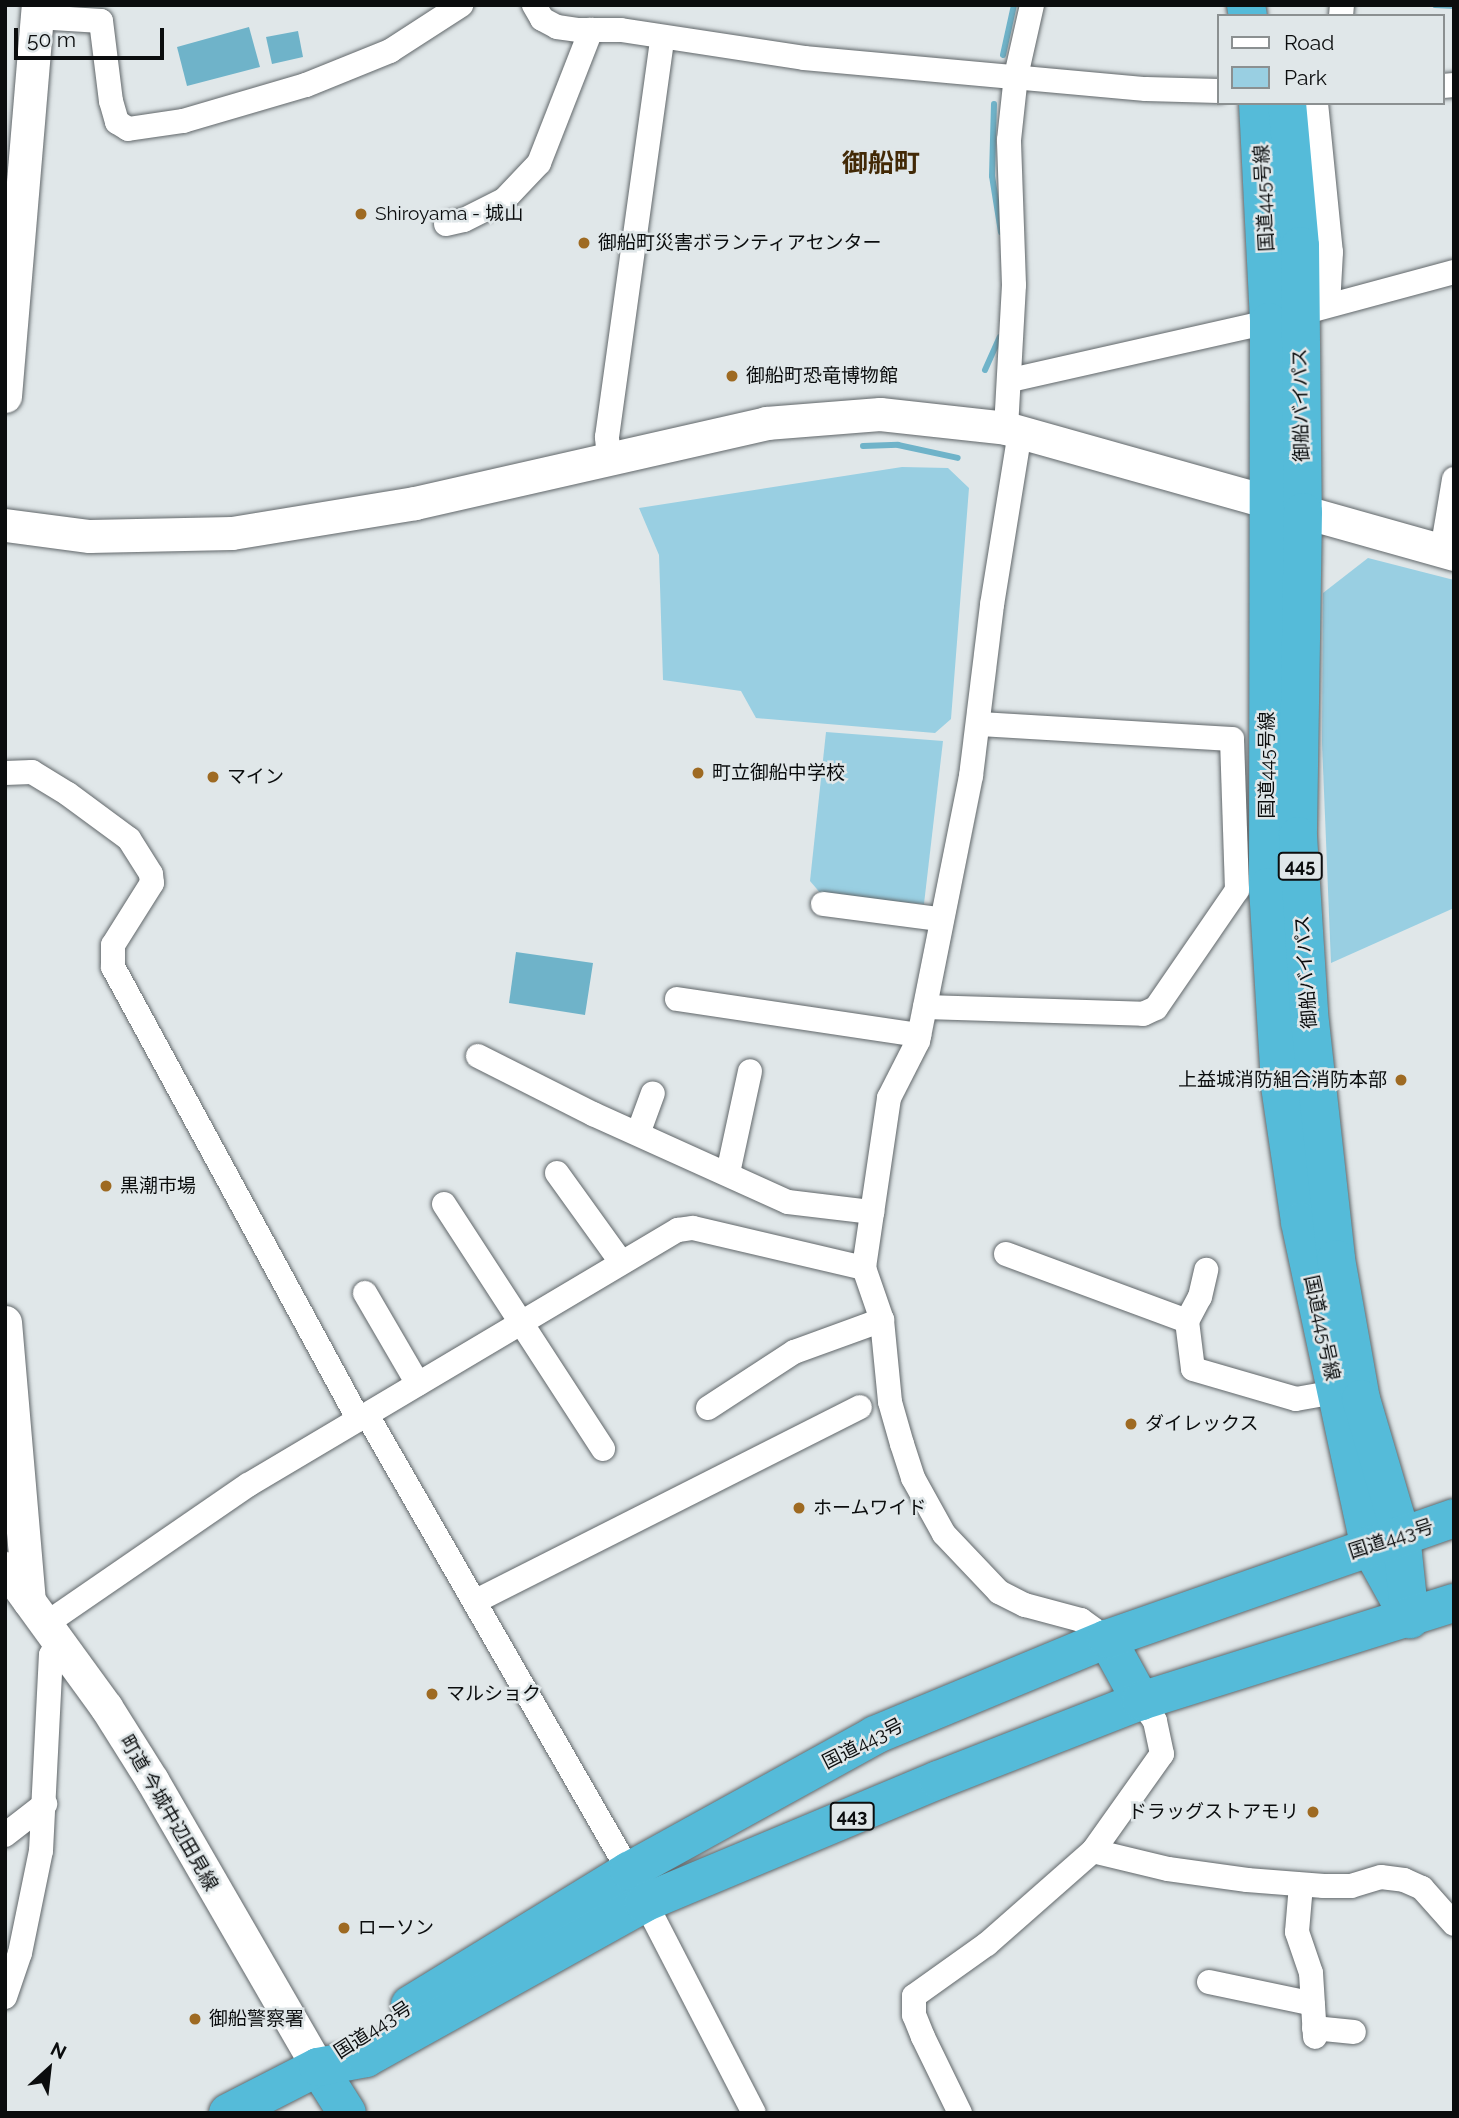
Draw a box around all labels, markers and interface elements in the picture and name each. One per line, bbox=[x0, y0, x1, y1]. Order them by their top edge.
scale bar bbox=[18, 14, 168, 58]
legend bbox=[1218, 14, 1445, 105]
text: 50 m bbox=[27, 27, 76, 52]
text: Road bbox=[1284, 30, 1334, 55]
text: Park bbox=[1284, 65, 1327, 90]
street label: 国道445号線 bbox=[1250, 144, 1278, 252]
district label: 御船町 bbox=[842, 148, 920, 180]
place label: Shiroyama - 城山 bbox=[375, 203, 523, 225]
marker: Shiroyama - 城山 bbox=[353, 206, 369, 222]
place label: 御船町災害ボランティアセンター bbox=[598, 232, 883, 254]
marker: 御船町災害ボランティアセンター bbox=[576, 235, 592, 251]
street label: 御船バイパス bbox=[1289, 348, 1313, 462]
place label: 御船町恐竜博物館 bbox=[746, 365, 898, 387]
marker: 御船町恐竜博物館 bbox=[724, 368, 740, 384]
street label: 国道445号線 bbox=[1256, 711, 1278, 819]
place label: 町立御船中学校 bbox=[712, 762, 845, 784]
marker: 町立御船中学校 bbox=[690, 765, 706, 781]
place label: マイン bbox=[227, 766, 284, 788]
marker: マイン bbox=[205, 769, 221, 785]
road number: 445 bbox=[1277, 852, 1323, 880]
street label: 御船バイパス bbox=[1291, 914, 1321, 1030]
place label: 上益城消防組合消防本部 bbox=[1178, 1069, 1387, 1091]
marker: 上益城消防組合消防本部 bbox=[1393, 1072, 1409, 1088]
place label: 黒潮市場 bbox=[120, 1175, 196, 1197]
marker: 黒潮市場 bbox=[98, 1178, 114, 1194]
street label: 国道445号線 bbox=[1300, 1273, 1344, 1383]
place label: ダイレックス bbox=[1145, 1413, 1259, 1435]
marker: ダイレックス bbox=[1123, 1416, 1139, 1432]
place label: ホームワイド bbox=[813, 1497, 927, 1519]
marker: ホームワイド bbox=[791, 1500, 807, 1516]
street label: 国道443号 bbox=[1346, 1515, 1436, 1563]
place label: マルショク bbox=[446, 1683, 541, 1705]
marker: マルショク bbox=[424, 1686, 440, 1702]
street label: 国道443号 bbox=[819, 1714, 907, 1774]
street label: 町道 今城中辺田見線 bbox=[115, 1731, 223, 1895]
place label: ドラッグストアモリ bbox=[1128, 1801, 1299, 1823]
road number: 443 bbox=[829, 1802, 875, 1830]
marker: ドラッグストアモリ bbox=[1305, 1804, 1321, 1820]
place label: ローソン bbox=[358, 1917, 434, 1939]
marker: ローソン bbox=[336, 1920, 352, 1936]
street label: 国道443号 bbox=[330, 1997, 416, 2063]
place label: 御船警察署 bbox=[209, 2008, 304, 2030]
marker: 御船警察署 bbox=[187, 2011, 203, 2027]
north arrow bbox=[14, 2034, 84, 2104]
text: N bbox=[47, 2037, 70, 2063]

